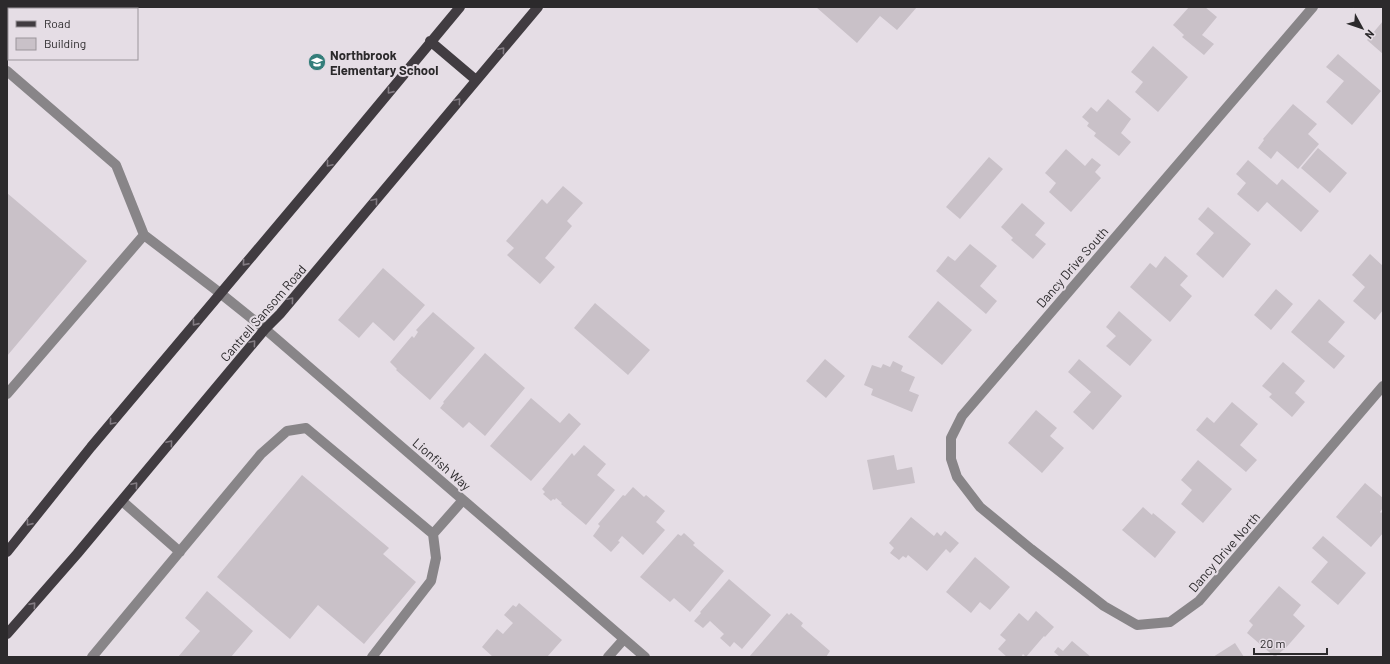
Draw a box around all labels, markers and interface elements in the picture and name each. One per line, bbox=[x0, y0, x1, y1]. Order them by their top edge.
legend bbox=[8, 8, 138, 60]
north arrow bbox=[1342, 8, 1382, 48]
text: Road bbox=[44, 16, 71, 30]
text: N bbox=[1363, 28, 1377, 42]
text: Building bbox=[44, 36, 86, 50]
place label: Northbrook Elementary School bbox=[330, 47, 438, 78]
one-way arrow bbox=[497, 47, 504, 54]
school or university icon: Northbrook Elementary School bbox=[307, 52, 327, 72]
one-way arrow bbox=[387, 86, 394, 93]
one-way arrow bbox=[454, 98, 461, 106]
one-way arrow bbox=[327, 160, 334, 167]
one-way arrow bbox=[370, 198, 377, 205]
street label: Dancy Drive South bbox=[1033, 223, 1111, 311]
one-way arrow bbox=[243, 259, 250, 266]
street label: Cantrell Sansom Road bbox=[217, 261, 309, 365]
one-way arrow bbox=[287, 298, 294, 305]
one-way arrow bbox=[193, 318, 200, 326]
one-way arrow bbox=[249, 340, 256, 348]
one-way arrow bbox=[109, 418, 116, 425]
street label: Lionfish Way bbox=[410, 434, 474, 494]
one-way arrow bbox=[166, 440, 173, 448]
one-way arrow bbox=[131, 482, 138, 490]
street label: Dancy Drive North bbox=[1185, 509, 1263, 595]
one-way arrow bbox=[27, 518, 34, 526]
one-way arrow bbox=[28, 602, 35, 610]
scale bar bbox=[1254, 630, 1327, 656]
text: 20 m bbox=[1260, 636, 1286, 650]

